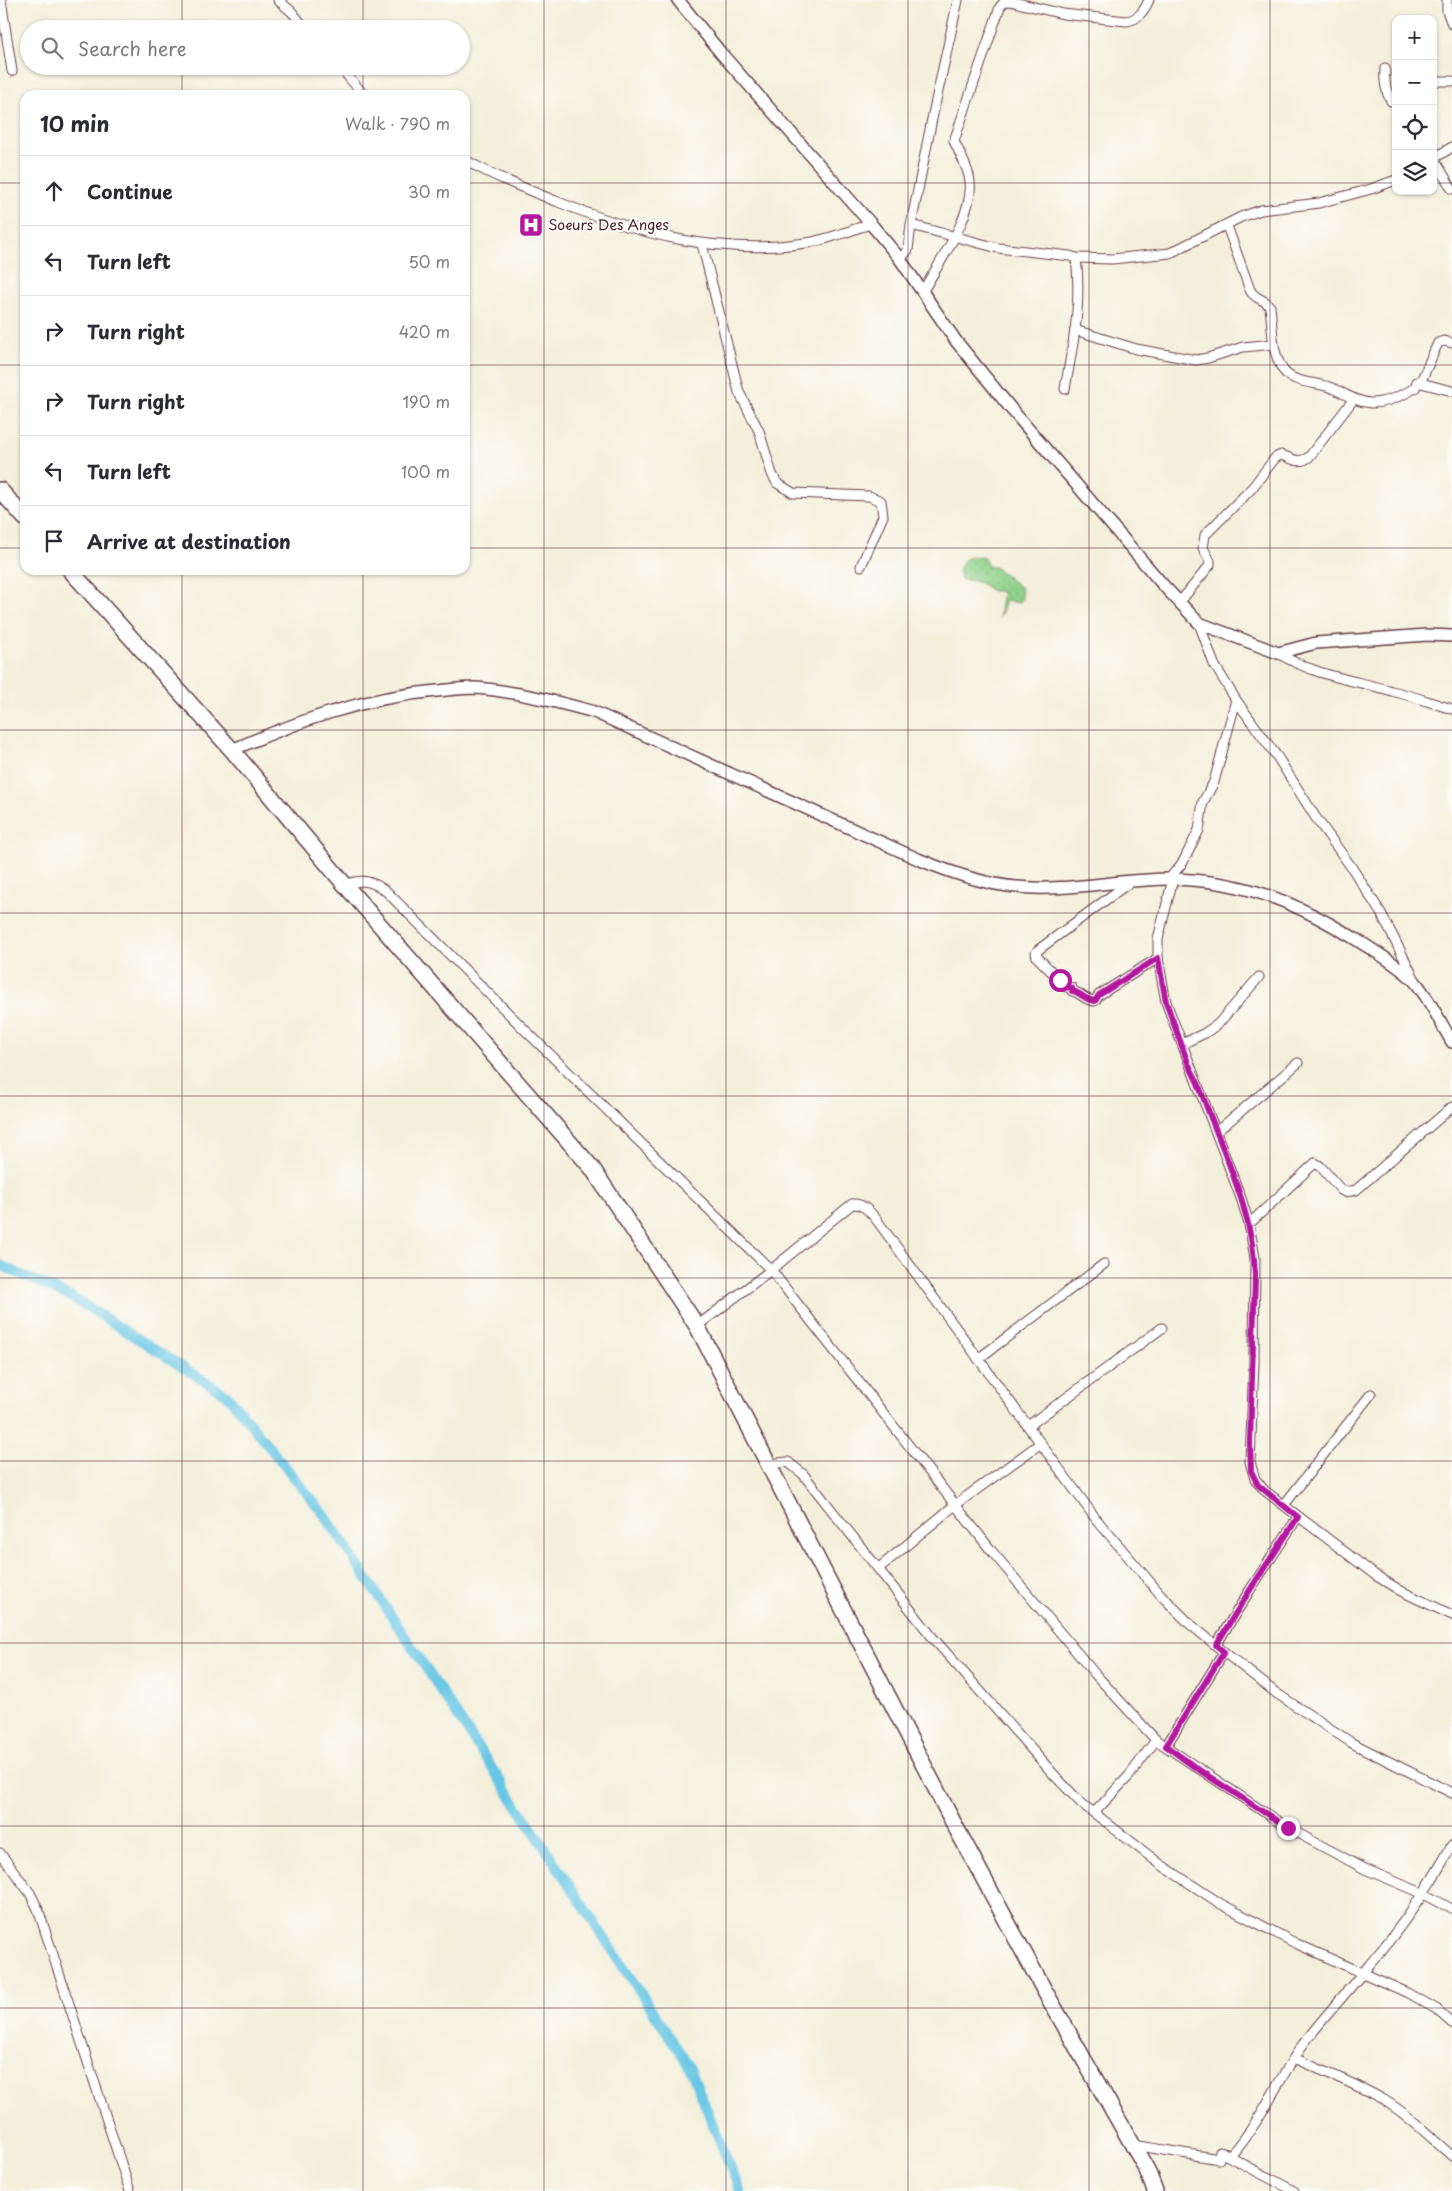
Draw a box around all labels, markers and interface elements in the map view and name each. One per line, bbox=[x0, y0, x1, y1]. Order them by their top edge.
map controls bbox=[1392, 15, 1437, 195]
button: + bbox=[1392, 15, 1437, 60]
search box bbox=[20, 20, 470, 75]
icon: search bbox=[38, 34, 66, 62]
text: Search here bbox=[78, 34, 187, 62]
button: − bbox=[1392, 60, 1437, 105]
button: locate bbox=[1392, 105, 1437, 150]
text: 10 min bbox=[40, 107, 110, 139]
text: Walk · 790 m bbox=[345, 111, 450, 135]
button: layers bbox=[1392, 150, 1437, 195]
icon: ahead bbox=[40, 177, 68, 205]
text: Continue bbox=[87, 177, 173, 205]
text: 30 m bbox=[408, 179, 450, 203]
hospital icon: Soeurs Des Anges bbox=[518, 212, 544, 238]
place label: Soeurs Des Anges bbox=[548, 214, 669, 235]
icon: left bbox=[40, 247, 68, 275]
text: Turn left bbox=[87, 247, 171, 275]
text: 50 m bbox=[409, 249, 450, 273]
icon: right bbox=[40, 317, 68, 345]
text: Turn right bbox=[87, 317, 185, 345]
text: 420 m bbox=[399, 319, 450, 343]
icon: right bbox=[40, 387, 68, 415]
text: Turn right bbox=[87, 387, 185, 415]
text: 190 m bbox=[402, 389, 450, 413]
icon: left bbox=[40, 457, 68, 485]
text: Turn left bbox=[87, 457, 171, 485]
text: 100 m bbox=[401, 459, 450, 483]
icon: arrive bbox=[40, 527, 68, 555]
text: Arrive at destination bbox=[87, 527, 291, 555]
route start bbox=[1049, 969, 1072, 992]
route end bbox=[1277, 1817, 1300, 1840]

